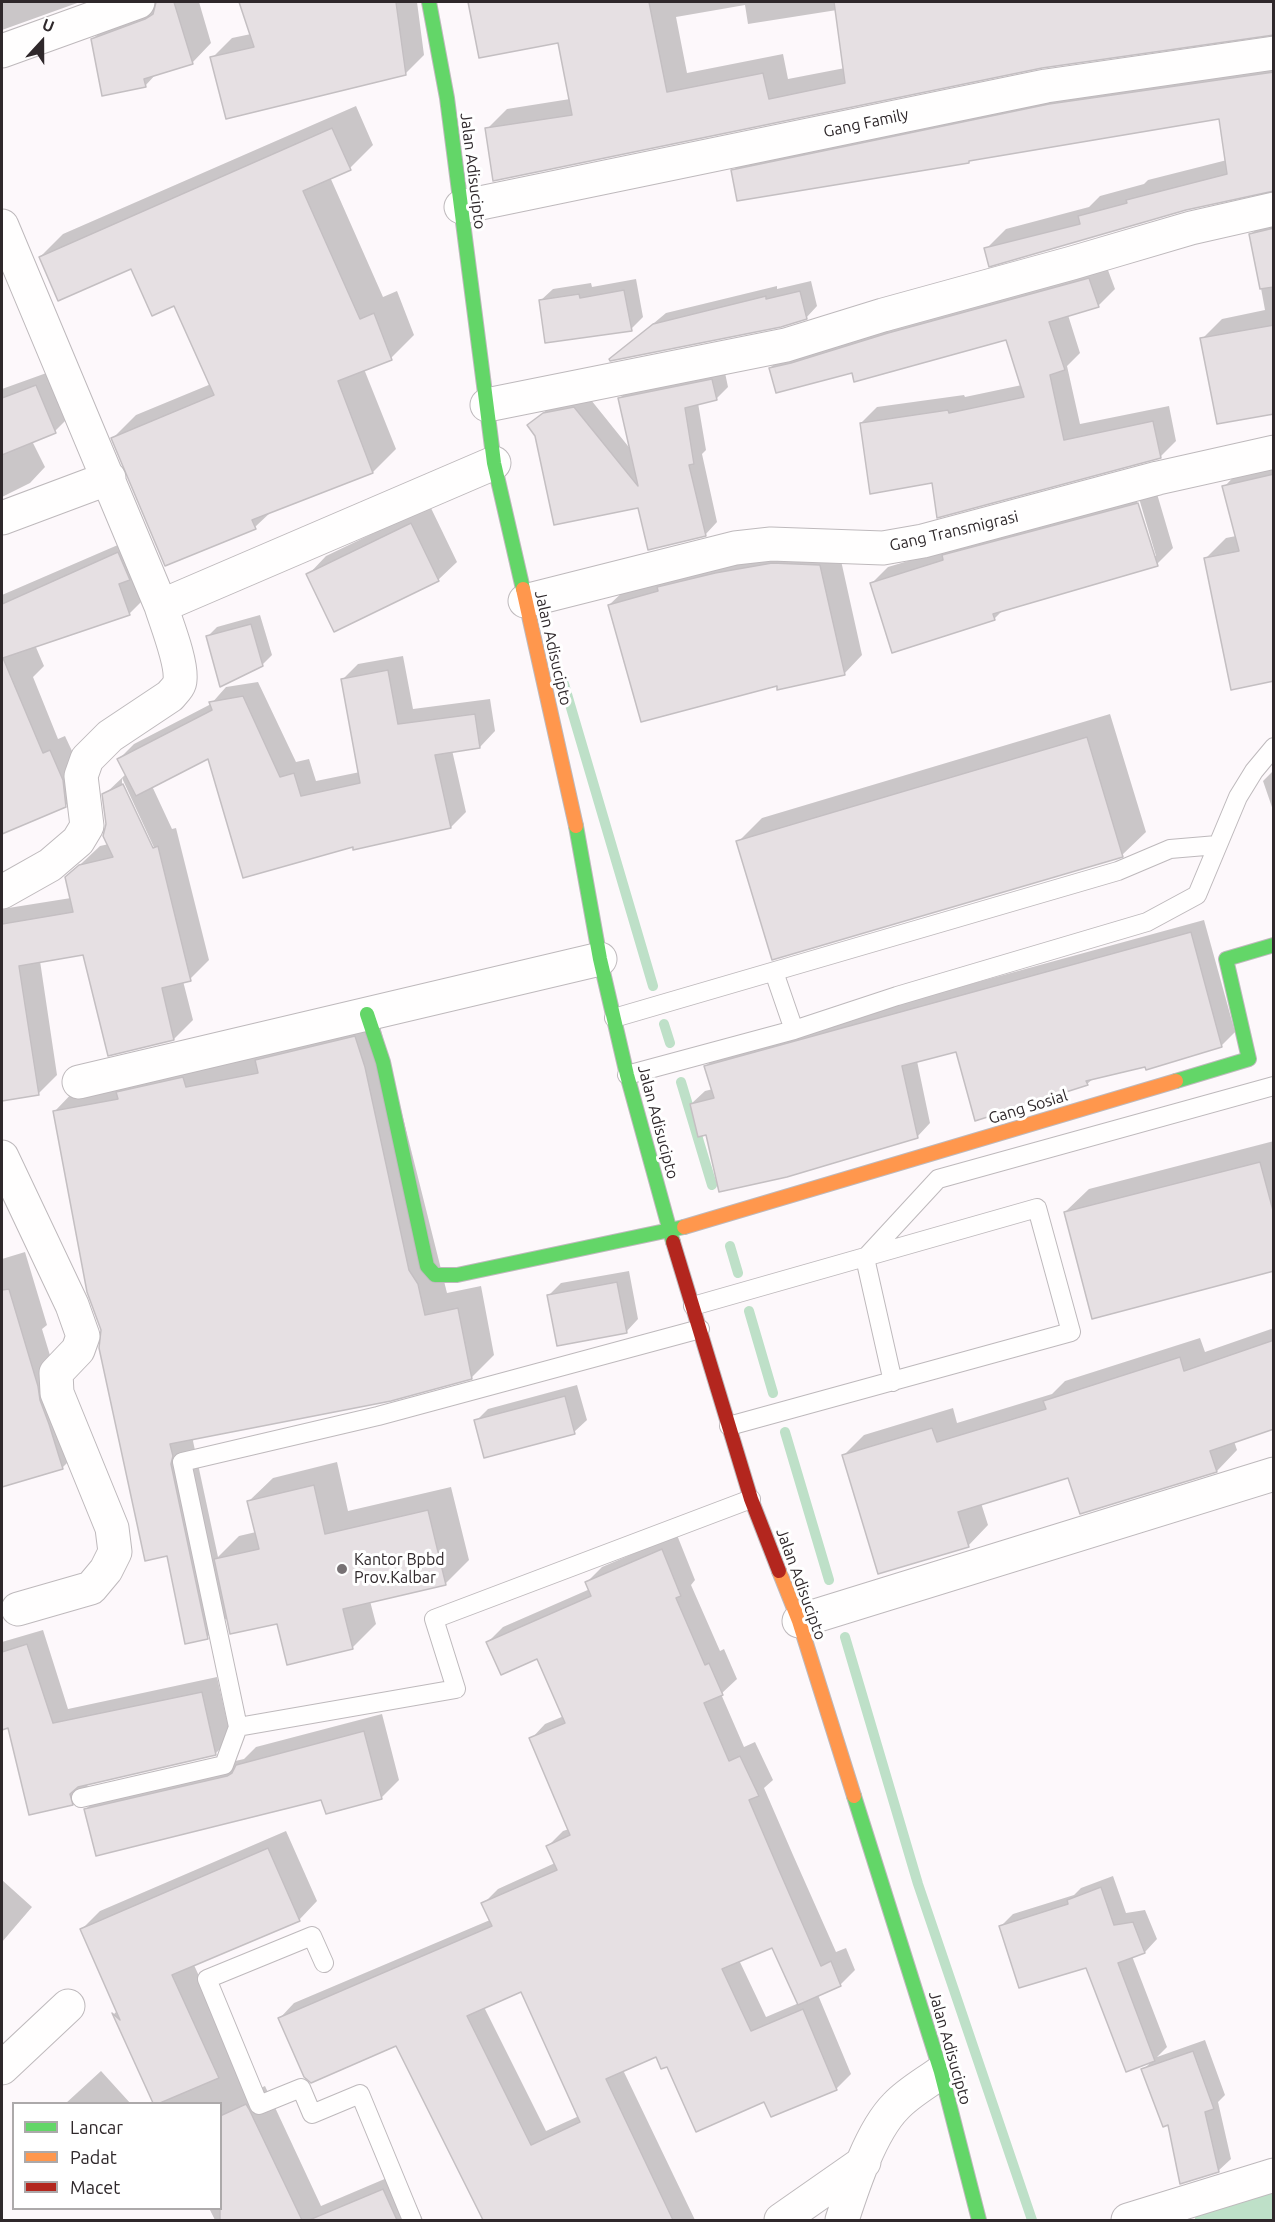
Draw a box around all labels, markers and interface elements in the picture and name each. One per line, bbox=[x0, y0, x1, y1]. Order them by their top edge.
north arrow bbox=[12, 12, 72, 72]
text: U bbox=[40, 15, 57, 36]
street label: Gang Family bbox=[822, 105, 910, 141]
street label: Jalan Adisucipto bbox=[456, 112, 490, 230]
street label: Gang Transmigrasi bbox=[888, 507, 1020, 555]
street label: Jalan Adisucipto bbox=[530, 589, 576, 707]
street label: Jalan Adisucipto bbox=[634, 1063, 682, 1181]
street label: Gang Sosial bbox=[986, 1086, 1070, 1128]
street label: Jalan Adisucipto bbox=[772, 1526, 830, 1642]
place label: Kantor Bpbd Prov.Kalbar bbox=[354, 1550, 445, 1588]
marker: Kantor Bpbd Prov.Kalbar bbox=[335, 1562, 349, 1576]
street label: Jalan Adisucipto bbox=[925, 1989, 975, 2107]
legend bbox=[12, 2102, 222, 2210]
text: Lancar bbox=[70, 2117, 123, 2137]
text: Padat bbox=[70, 2147, 117, 2167]
text: Macet bbox=[70, 2177, 120, 2197]

